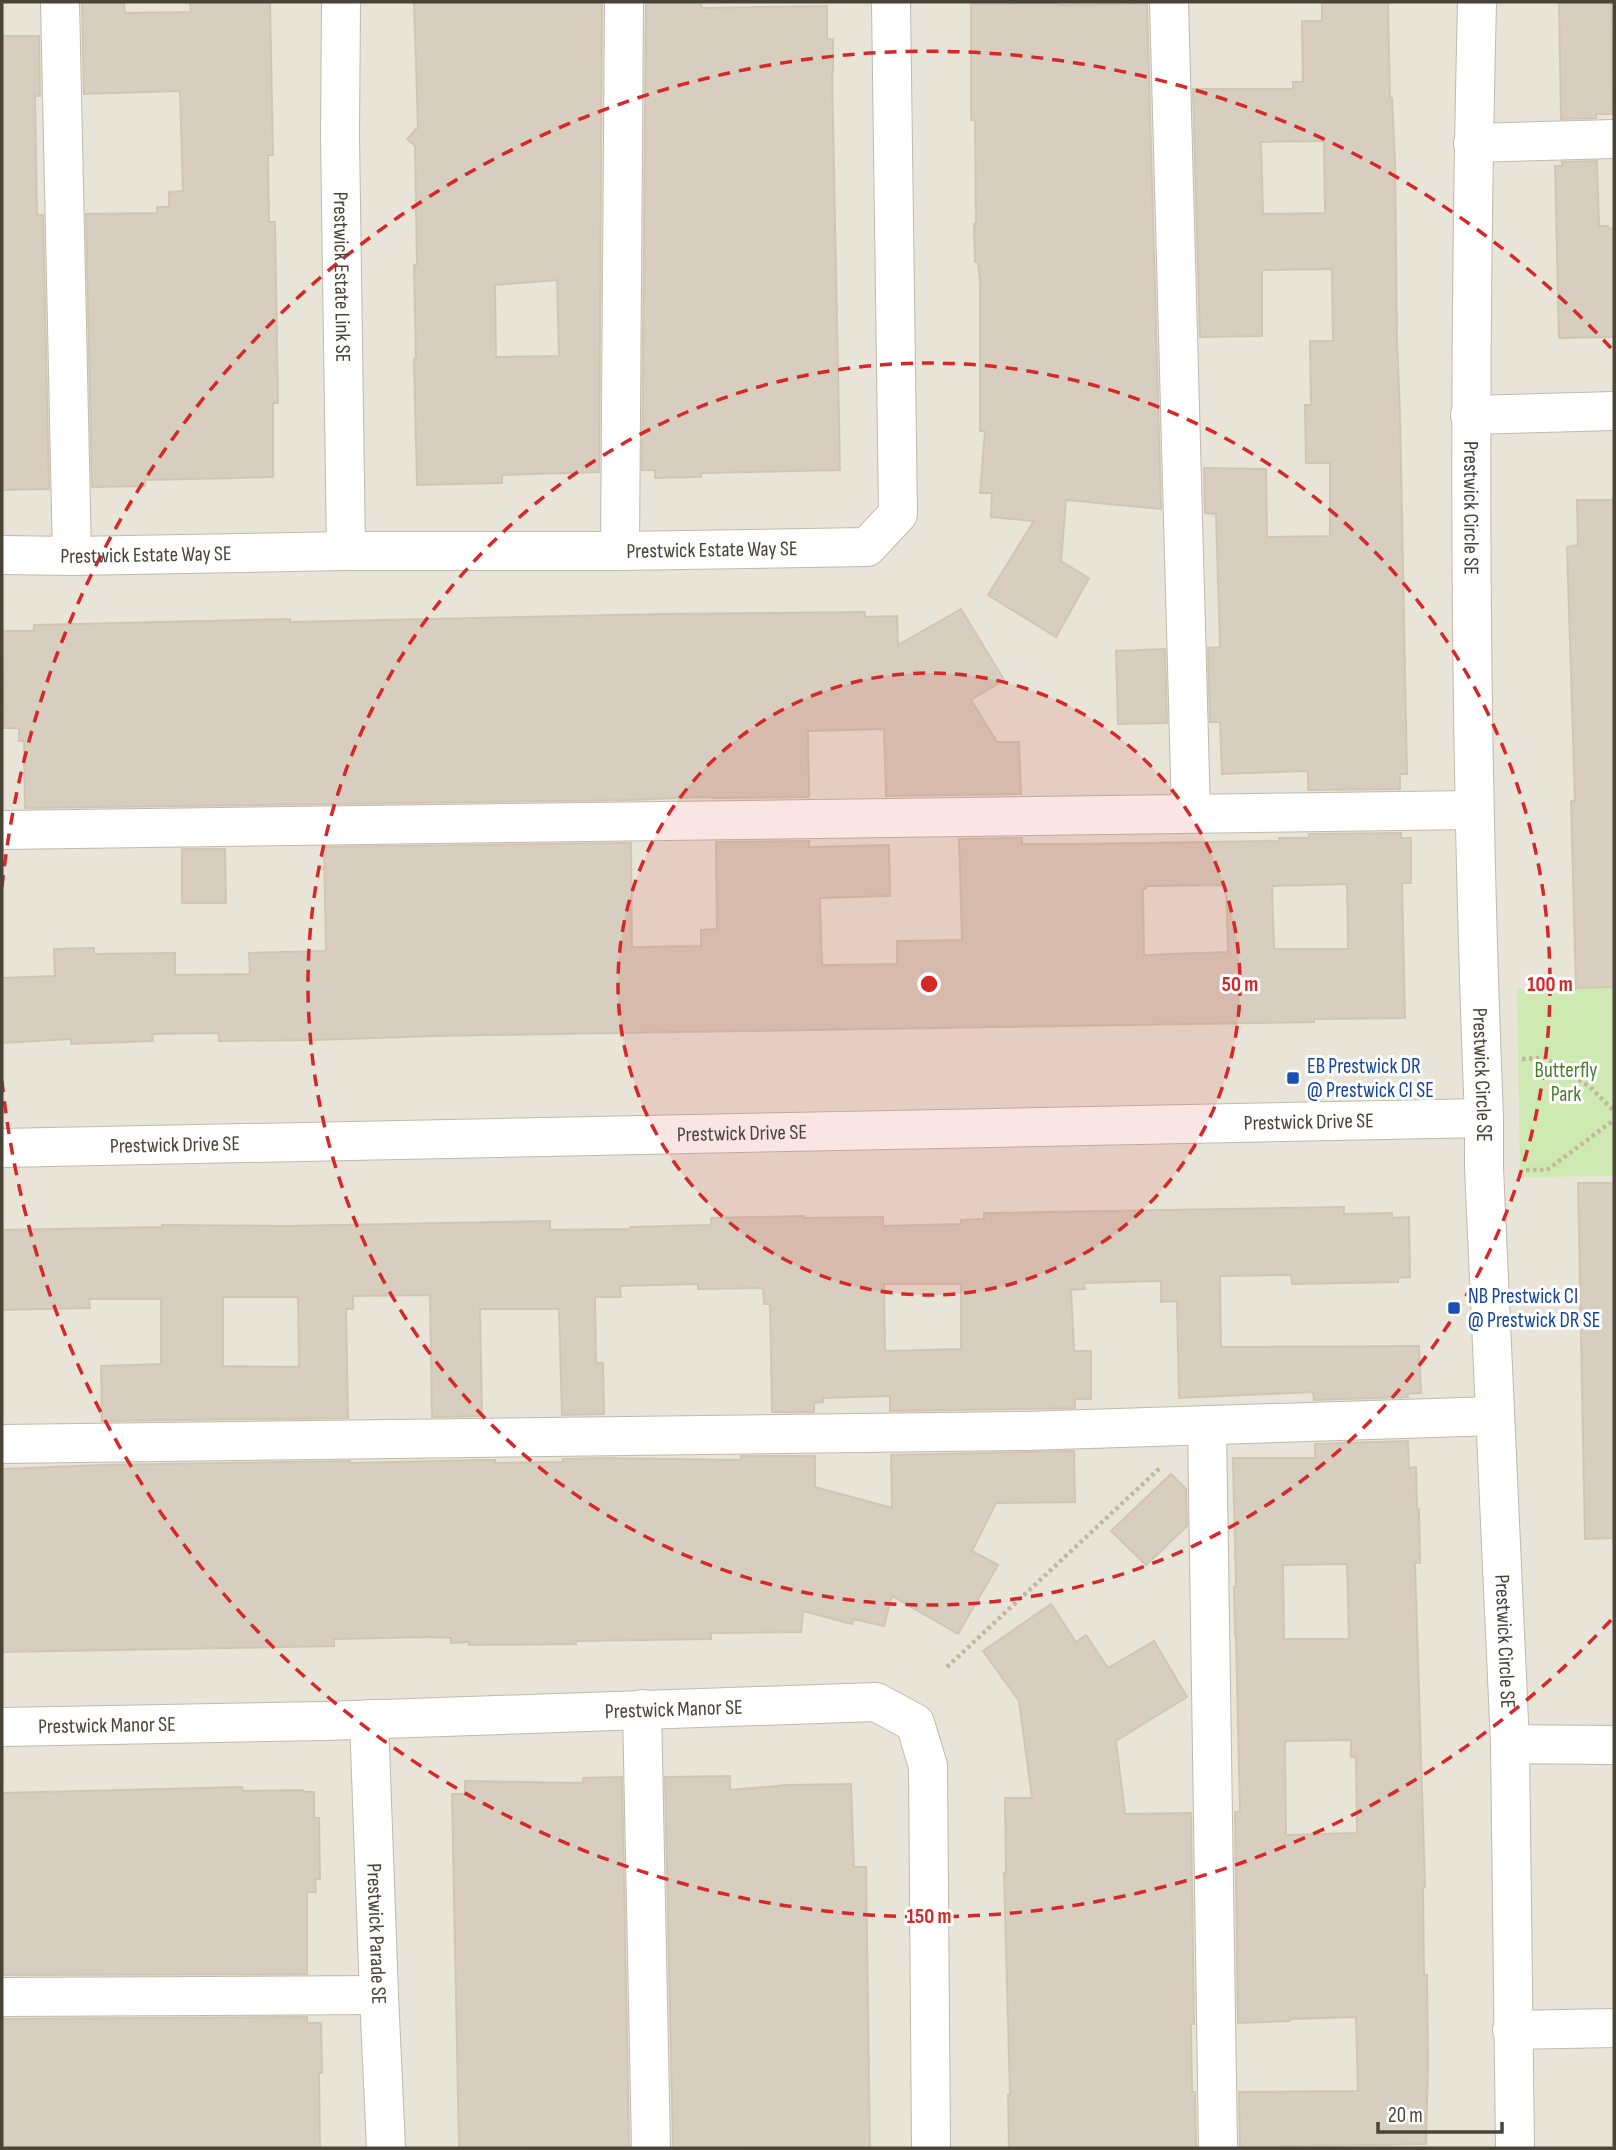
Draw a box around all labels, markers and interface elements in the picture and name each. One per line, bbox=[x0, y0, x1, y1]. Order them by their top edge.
street label: Prestwick Estate Link SE bbox=[328, 191, 356, 363]
street label: Prestwick Circle SE bbox=[1459, 441, 1484, 575]
street label: Prestwick Estate Way SE bbox=[626, 536, 798, 563]
street label: Prestwick Estate Way SE bbox=[60, 541, 232, 569]
centre of rings bbox=[917, 972, 941, 996]
text: 50 m bbox=[1222, 972, 1258, 997]
text: 100 m bbox=[1527, 972, 1573, 997]
street label: Prestwick Circle SE bbox=[1467, 1007, 1497, 1142]
place label: EB Prestwick DR @ Prestwick CI SE bbox=[1307, 1054, 1434, 1103]
park label: Butterfly Park bbox=[1535, 1058, 1597, 1107]
marker: EB Prestwick DR @ Prestwick CI SE bbox=[1285, 1070, 1301, 1086]
street label: Prestwick Drive SE bbox=[1243, 1108, 1374, 1135]
street label: Prestwick Drive SE bbox=[677, 1119, 807, 1147]
street label: Prestwick Drive SE bbox=[110, 1131, 240, 1158]
place label: NB Prestwick CI @ Prestwick DR SE bbox=[1468, 1284, 1600, 1333]
marker: NB Prestwick CI @ Prestwick DR SE bbox=[1446, 1300, 1462, 1316]
street label: Prestwick Circle SE bbox=[1490, 1574, 1521, 1709]
street label: Prestwick Manor SE bbox=[604, 1694, 743, 1724]
street label: Prestwick Manor SE bbox=[38, 1711, 176, 1739]
street label: Prestwick Parade SE bbox=[362, 1863, 392, 2005]
text: 150 m bbox=[907, 1904, 951, 1929]
scale bar bbox=[1378, 2090, 1502, 2134]
text: 20 m bbox=[1388, 2103, 1423, 2128]

